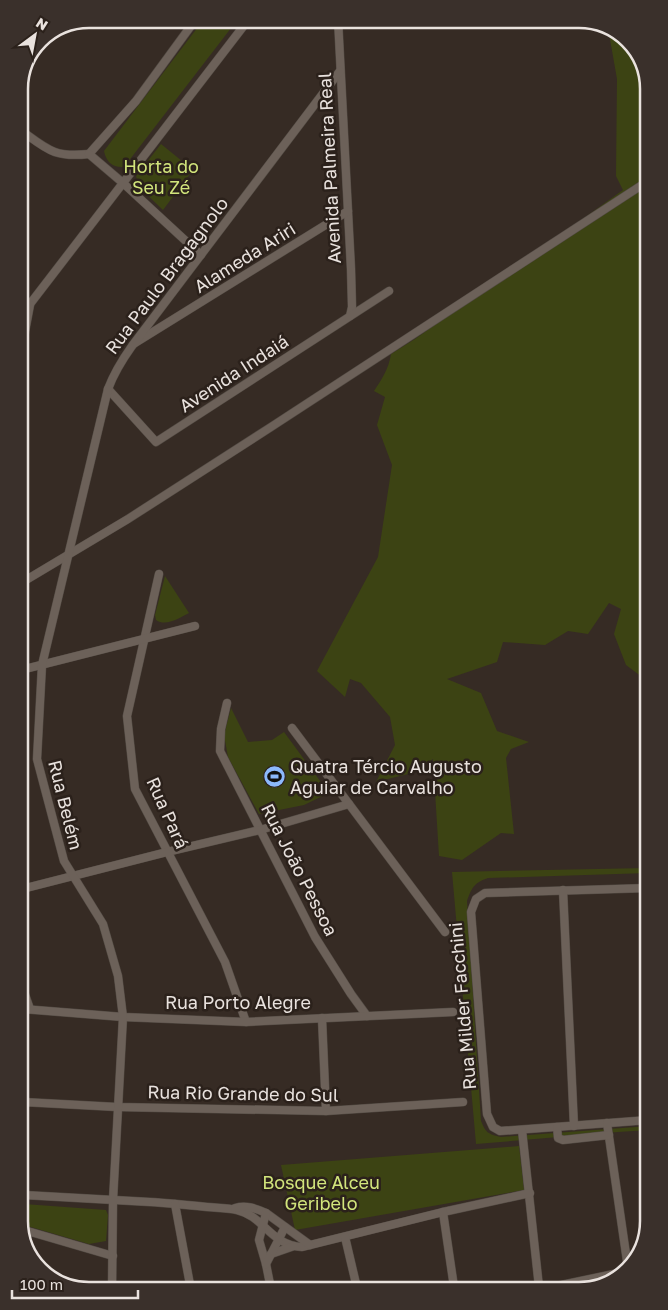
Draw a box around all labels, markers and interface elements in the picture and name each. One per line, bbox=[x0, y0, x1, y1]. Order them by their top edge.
north arrow bbox=[10, 10, 60, 60]
text: N bbox=[33, 14, 51, 34]
street label: Avenida Palmeira Real bbox=[313, 72, 345, 264]
park label: Horta do Seu Zé bbox=[123, 155, 199, 198]
street label: Rua Paulo Bragagnolo bbox=[100, 193, 232, 358]
street label: Alameda Ariri bbox=[190, 217, 299, 297]
street label: Avenida Indaiá bbox=[175, 330, 292, 417]
place label: Quatra Tércio Augusto Aguiar de Carvalho bbox=[290, 755, 482, 798]
street label: Rua Belém bbox=[44, 758, 88, 852]
sports icon: Quatra Tércio Augusto Aguiar de Carvalho bbox=[262, 765, 286, 789]
street label: Rua Pará bbox=[142, 773, 193, 852]
street label: Rua João Pessoa bbox=[257, 800, 343, 939]
street label: Rua Milder Facchini bbox=[444, 921, 480, 1091]
street label: Rua Porto Alegre bbox=[165, 991, 311, 1013]
street label: Rua Rio Grande do Sul bbox=[147, 1080, 339, 1106]
park label: Bosque Alceu Geribelo bbox=[262, 1171, 380, 1214]
scale bar bbox=[12, 1268, 139, 1300]
text: 100 m bbox=[20, 1275, 63, 1293]

